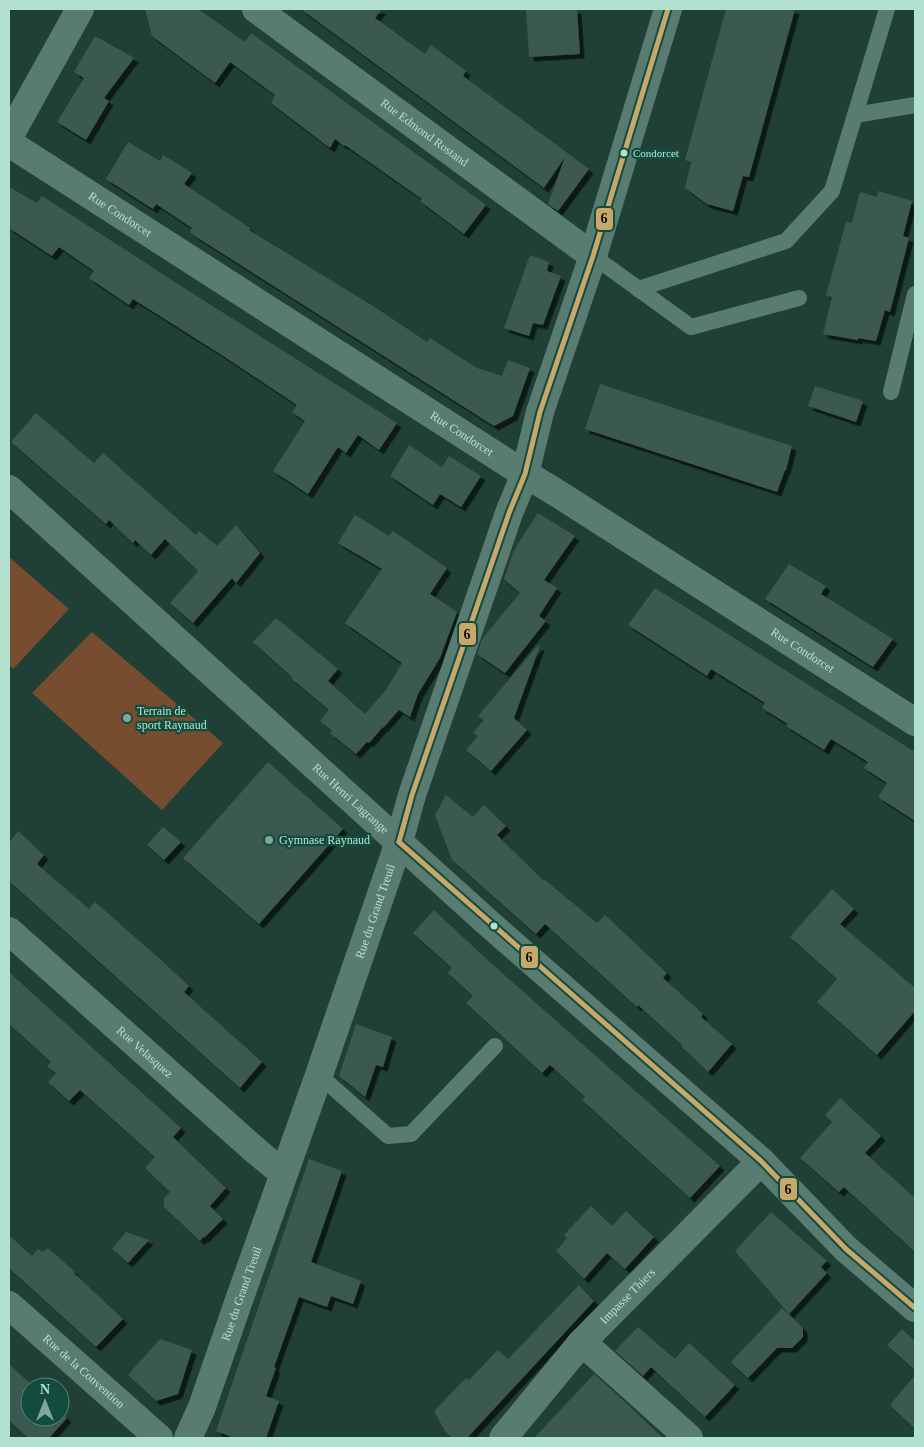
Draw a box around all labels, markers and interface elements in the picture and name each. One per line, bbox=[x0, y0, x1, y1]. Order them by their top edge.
street label: Rue Edmond Rostand bbox=[378, 96, 471, 169]
place label: Condorcet bbox=[633, 147, 679, 159]
marker: Condorcet bbox=[619, 148, 629, 158]
street label: Rue Condorcet bbox=[86, 189, 155, 240]
line badge: 6 bbox=[595, 207, 614, 231]
text: 6 bbox=[601, 211, 608, 226]
street label: Rue Condorcet bbox=[428, 408, 497, 459]
line badge: 6 bbox=[458, 622, 477, 646]
street label: Rue Condorcet bbox=[769, 625, 838, 676]
text: 6 bbox=[464, 627, 471, 642]
place label: Terrain de sport Raynaud bbox=[137, 704, 207, 732]
marker: Terrain de sport Raynaud bbox=[121, 712, 133, 724]
street label: Rue Henri Lagrange bbox=[310, 760, 392, 837]
place label: Gymnase Raynaud bbox=[279, 833, 370, 847]
marker: Gymnase Raynaud bbox=[263, 834, 275, 846]
street label: Rue du Grand Treuil bbox=[352, 862, 398, 961]
unlabelled marker bbox=[489, 921, 499, 931]
line badge: 6 bbox=[520, 945, 539, 969]
text: 6 bbox=[526, 950, 533, 965]
street label: Rue Velasquez bbox=[114, 1023, 176, 1081]
line badge: 6 bbox=[779, 1177, 798, 1201]
text: 6 bbox=[785, 1182, 792, 1197]
street label: Rue du Grand Treuil bbox=[218, 1244, 265, 1343]
street label: Impasse Thiers bbox=[597, 1265, 658, 1327]
street label: Rue de la Convention bbox=[40, 1331, 128, 1411]
north arrow bbox=[20, 1377, 70, 1427]
text: N bbox=[40, 1382, 50, 1397]

